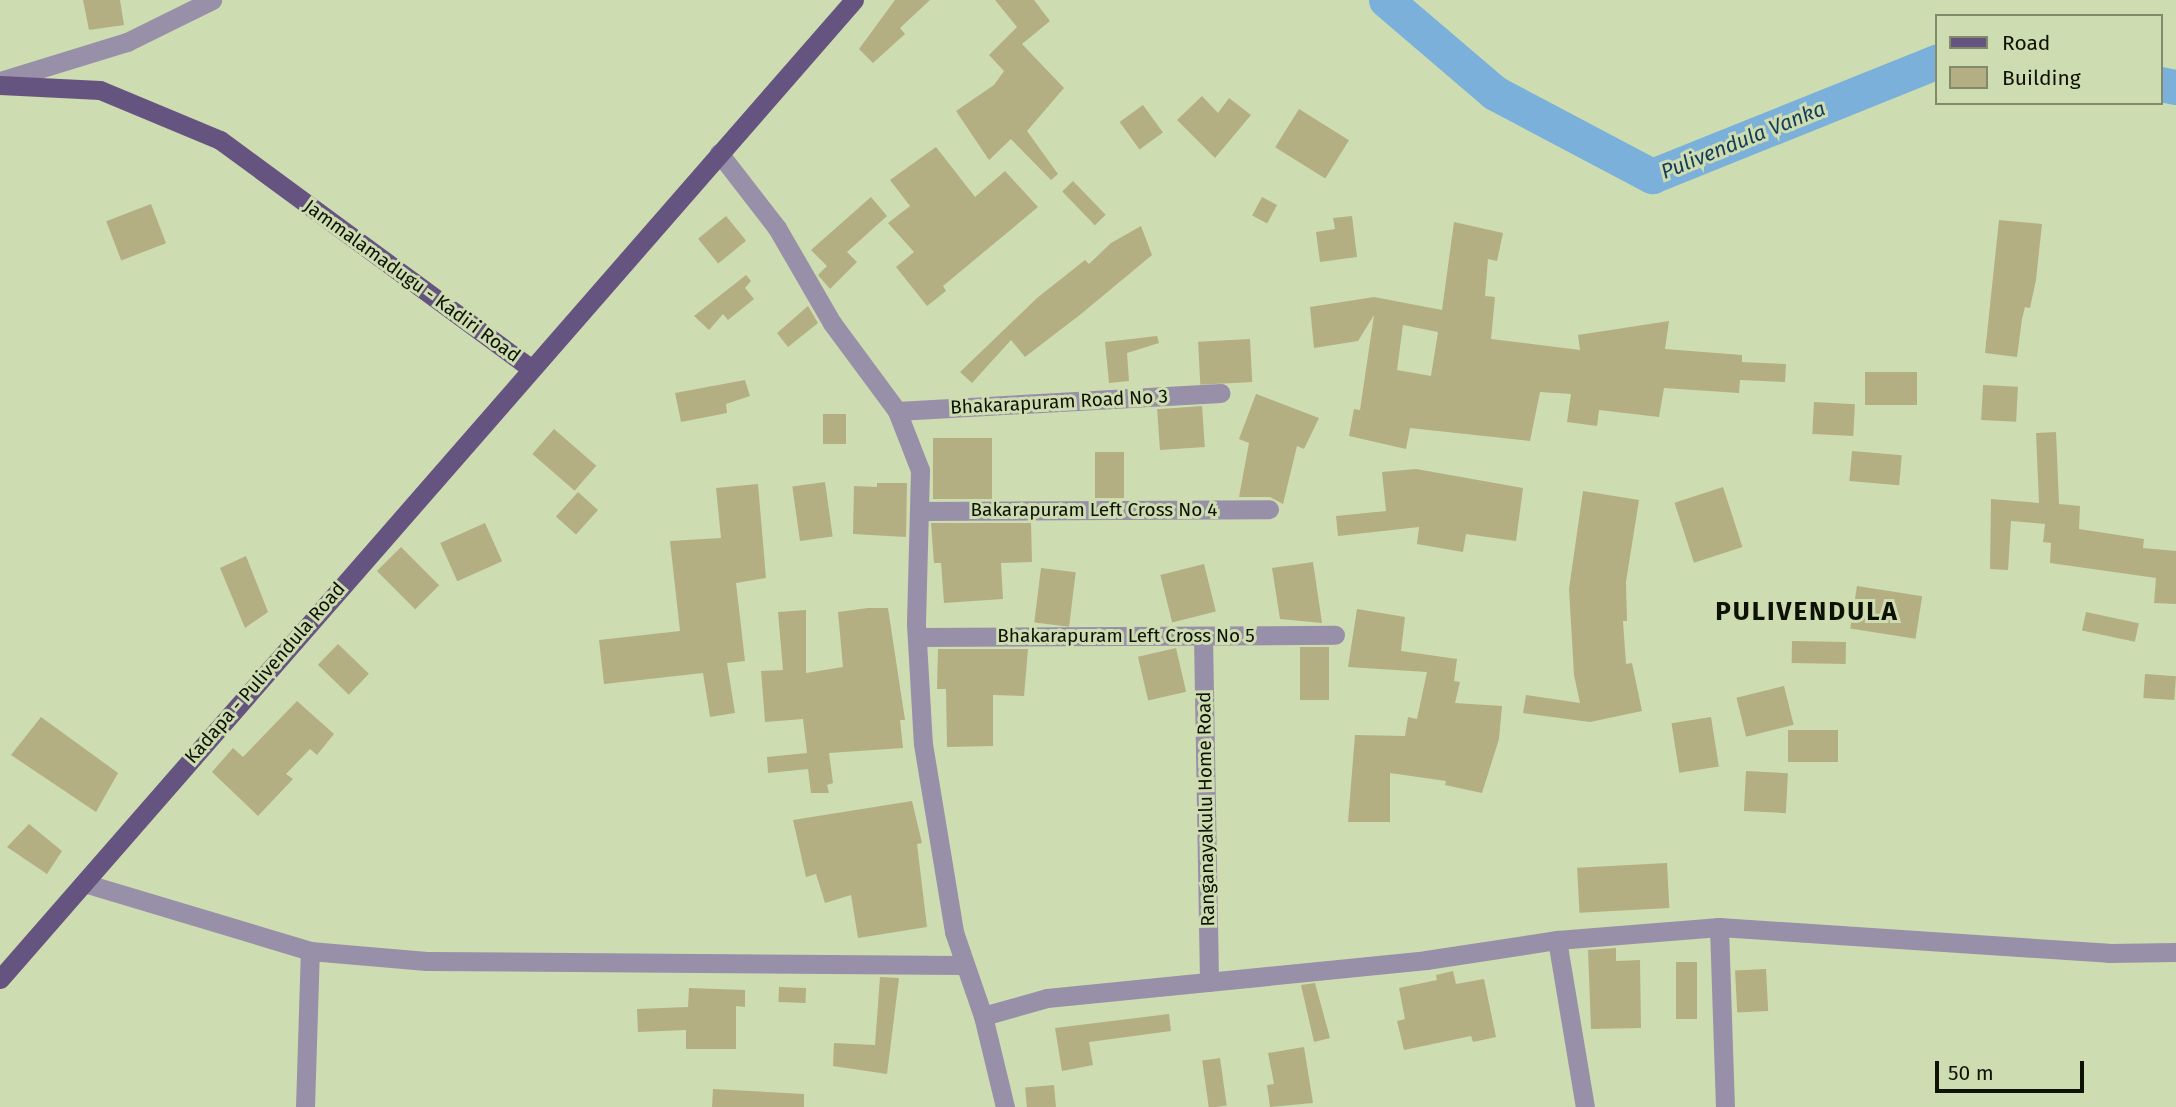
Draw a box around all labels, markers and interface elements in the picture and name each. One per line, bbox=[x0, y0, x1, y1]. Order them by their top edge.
legend bbox=[1934, 14, 2162, 105]
text: Road bbox=[2002, 30, 2050, 56]
text: Building bbox=[2002, 65, 2081, 91]
water label: Pulivendula Vanka bbox=[1657, 96, 1829, 184]
street label: Jammalamadugu - Kadiri Road bbox=[299, 195, 525, 367]
street label: Bhakarapuram Road No 3 bbox=[950, 385, 1168, 419]
street label: Bakarapuram Left Cross No 4 bbox=[971, 499, 1217, 521]
street label: Kadapa - Pulivendula Road bbox=[180, 578, 350, 768]
district label: PULIVENDULA bbox=[1717, 596, 1897, 628]
street label: Bhakarapuram Left Cross No 5 bbox=[997, 625, 1255, 647]
street label: Ranganayakulu Home Road bbox=[1193, 691, 1219, 927]
scale bar bbox=[1938, 1048, 2087, 1092]
text: 50 m bbox=[1948, 1060, 1994, 1086]

